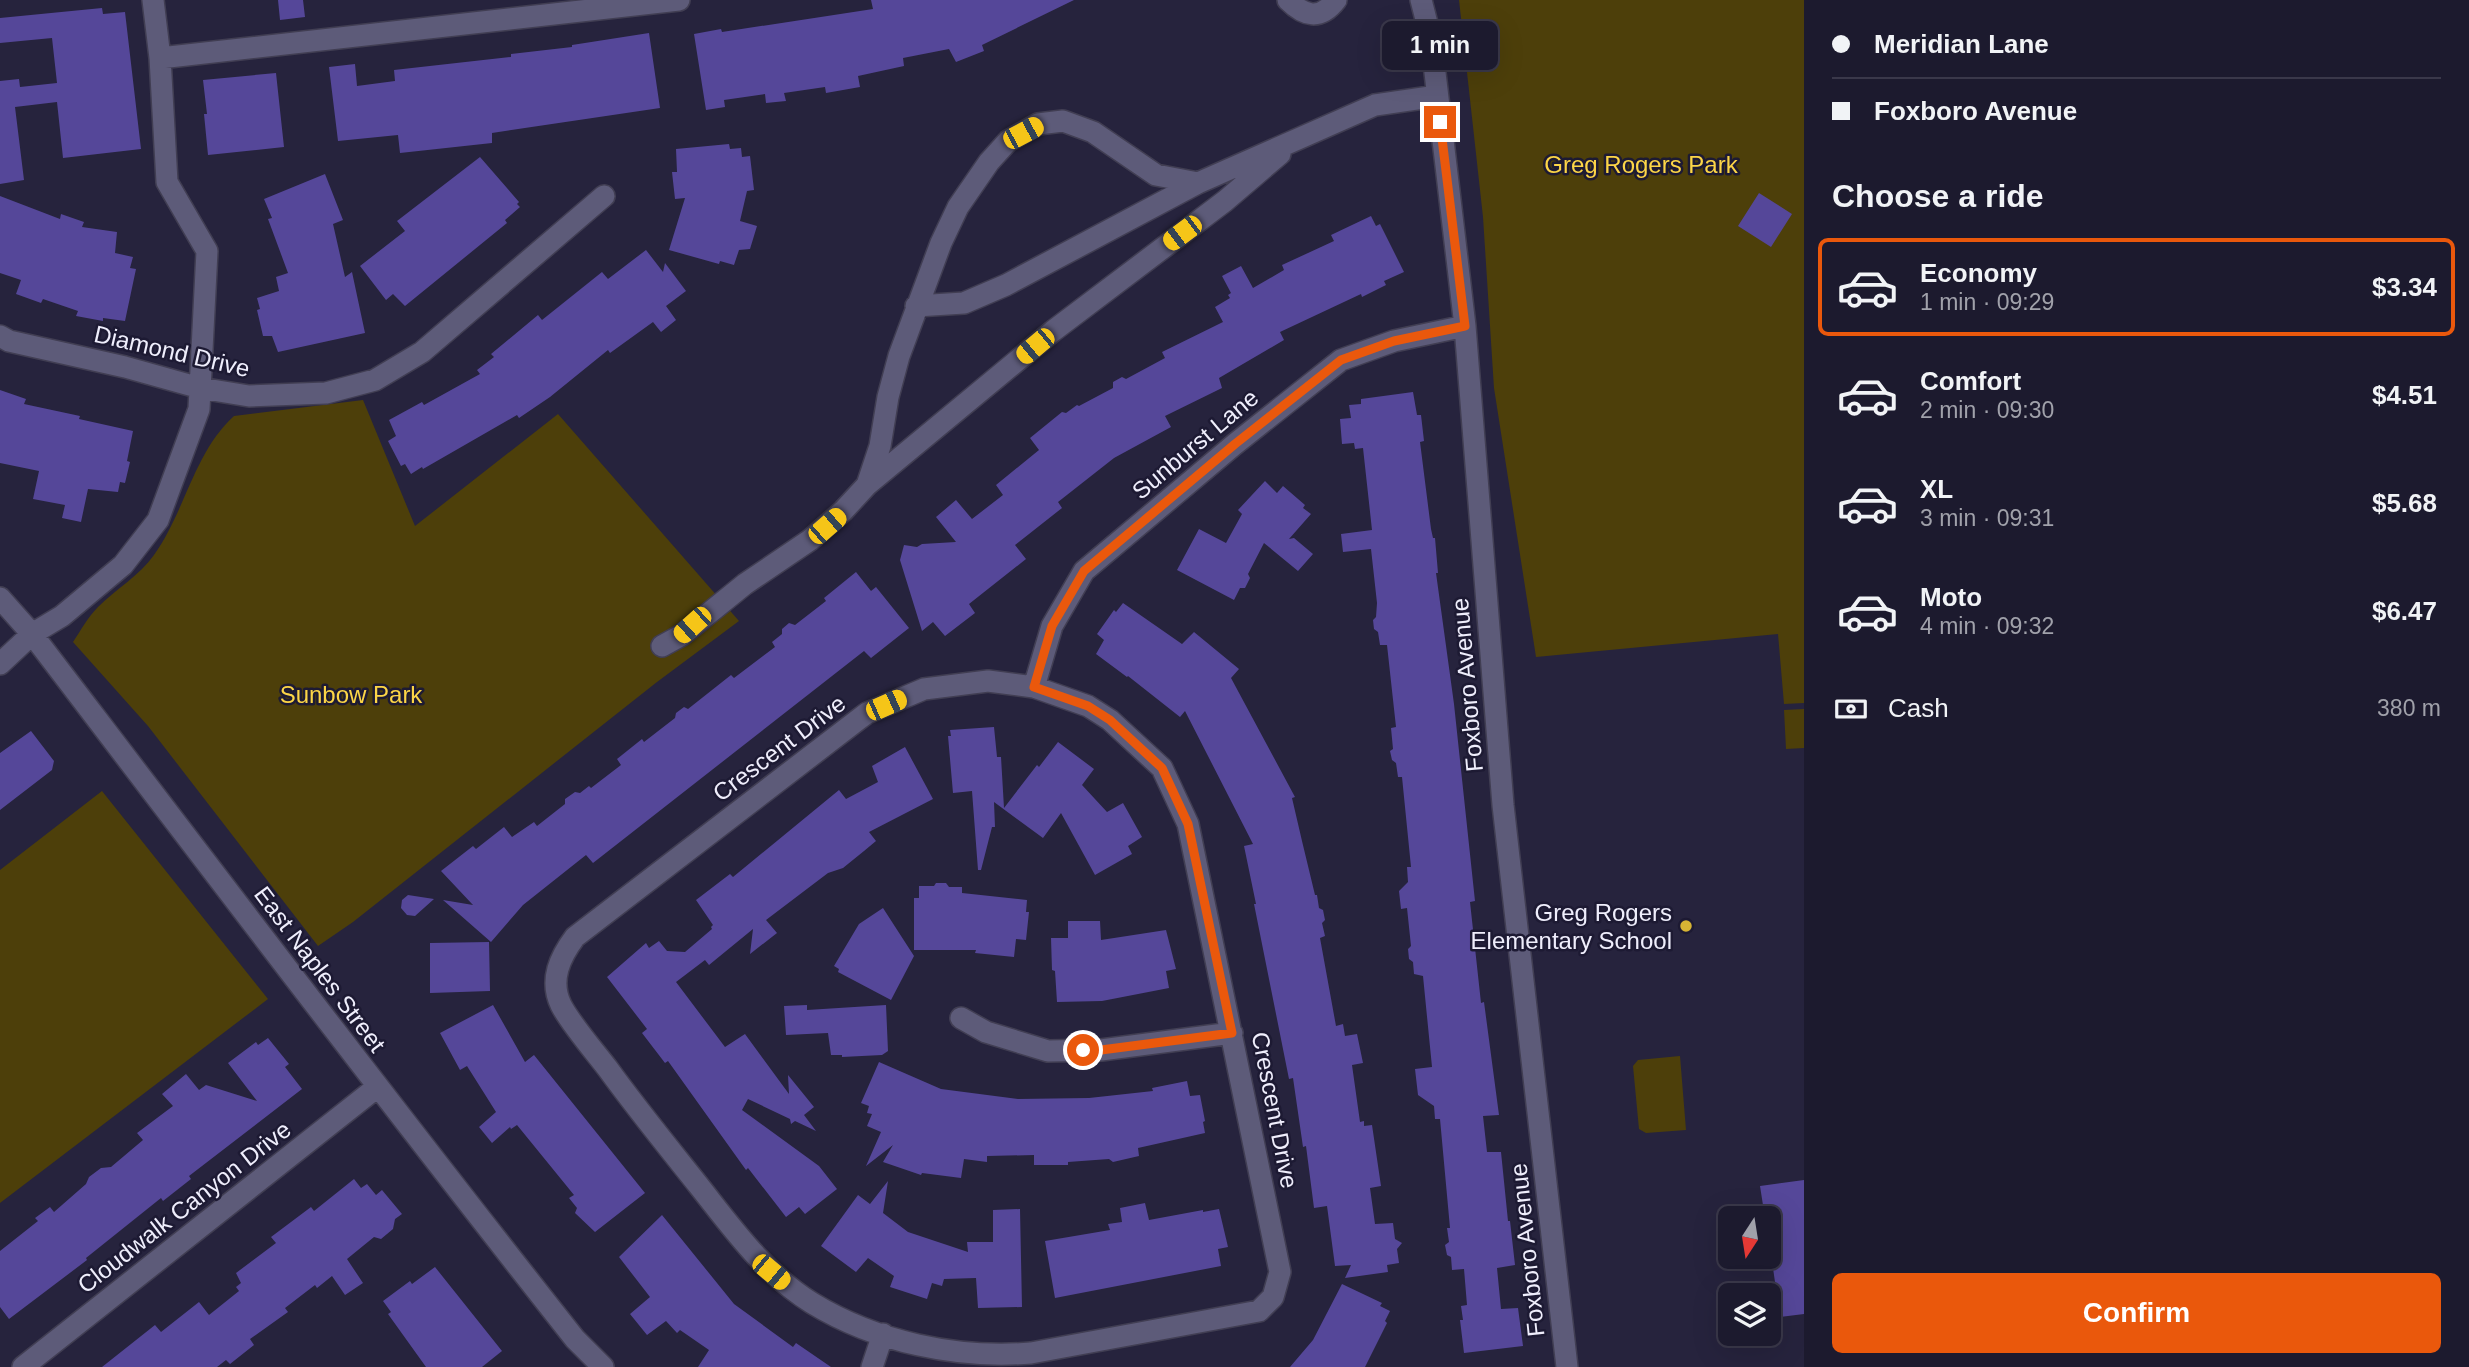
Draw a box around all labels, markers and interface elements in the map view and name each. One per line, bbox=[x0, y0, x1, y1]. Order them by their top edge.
callout: 1 min bbox=[1382, 20, 1498, 69]
text: Meridian Lane bbox=[1874, 29, 2049, 59]
text: 1 min bbox=[1410, 32, 1470, 58]
text: Foxboro Avenue bbox=[1874, 96, 2077, 126]
route end bbox=[1424, 106, 1456, 138]
car bbox=[1000, 114, 1047, 152]
park label: Greg Rogers Park bbox=[1544, 151, 1739, 178]
text: Choose a ride bbox=[1832, 178, 2044, 214]
car bbox=[1159, 212, 1206, 254]
icon: car bbox=[1836, 256, 1899, 319]
text: Economy bbox=[1920, 258, 2037, 288]
text: $3.34 bbox=[2372, 272, 2437, 302]
text: 1 min · 09:29 bbox=[1920, 289, 2054, 315]
street label: Diamond Drive bbox=[92, 320, 252, 382]
car bbox=[1013, 324, 1058, 368]
icon: car bbox=[1836, 364, 1899, 427]
text: Comfort bbox=[1920, 366, 2021, 396]
text: $4.51 bbox=[2372, 380, 2437, 410]
street label: Sunburst Lane bbox=[1127, 383, 1263, 505]
text: 2 min · 09:30 bbox=[1920, 397, 2054, 423]
icon: car bbox=[1836, 472, 1899, 535]
text: XL bbox=[1920, 474, 1953, 504]
text: $5.68 bbox=[2372, 488, 2437, 518]
car bbox=[805, 504, 850, 548]
text: 3 min · 09:31 bbox=[1920, 505, 2054, 531]
icon: car bbox=[1836, 580, 1899, 643]
text: Moto bbox=[1920, 582, 1982, 612]
text: $6.47 bbox=[2372, 596, 2437, 626]
street label: Foxboro Avenue bbox=[1446, 597, 1488, 773]
car bbox=[670, 603, 715, 647]
text: 4 min · 09:32 bbox=[1920, 613, 2054, 639]
park label: Sunbow Park bbox=[280, 681, 423, 708]
car bbox=[863, 687, 910, 723]
street label: Crescent Drive bbox=[707, 689, 851, 807]
icon: cash bbox=[1832, 690, 1870, 728]
text: Cash bbox=[1888, 693, 1949, 723]
text: 380 m bbox=[2377, 695, 2441, 721]
street label: East Naples Street bbox=[249, 881, 391, 1057]
place label: Greg Rogers Elementary School bbox=[1471, 899, 1672, 954]
marker: Greg Rogers Elementary School bbox=[1678, 918, 1694, 934]
street label: Crescent Drive bbox=[1247, 1030, 1303, 1190]
route start bbox=[1067, 1034, 1099, 1066]
street label: Cloudwalk Canyon Drive bbox=[72, 1115, 296, 1299]
street label: Foxboro Avenue bbox=[1504, 1162, 1550, 1338]
north arrow bbox=[1718, 1206, 1782, 1269]
map controls bbox=[1718, 1206, 1781, 1346]
car bbox=[749, 1250, 794, 1294]
button: Confirm bbox=[1832, 1273, 2441, 1353]
button: layers bbox=[1718, 1283, 1781, 1346]

